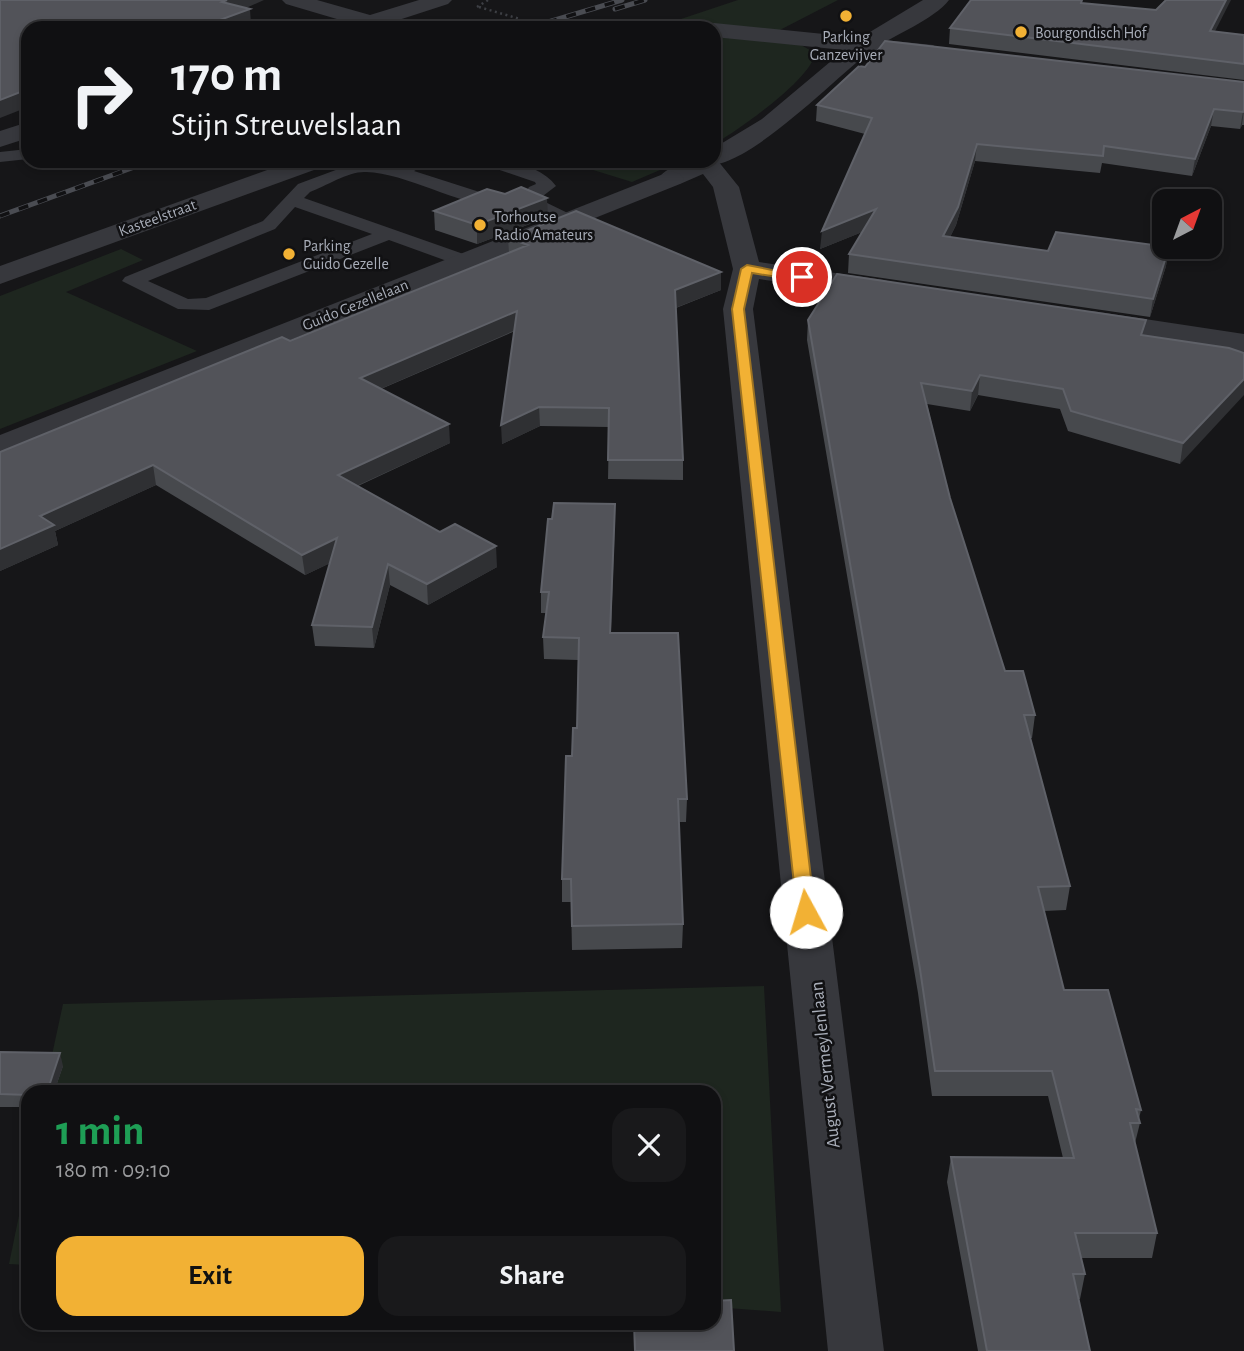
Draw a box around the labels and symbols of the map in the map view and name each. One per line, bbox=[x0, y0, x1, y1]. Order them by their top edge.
marker: Parking Ganzevijver bbox=[838, 8, 854, 24]
marker: Bourgondisch Hof bbox=[1013, 24, 1029, 40]
place label: Bourgondisch Hof bbox=[1035, 25, 1148, 41]
place label: Parking Ganzevijver bbox=[810, 29, 883, 64]
north arrow bbox=[1152, 189, 1222, 259]
street label: Kasteelstraat bbox=[116, 196, 198, 239]
place label: Torhoutse Radio Amateurs bbox=[494, 209, 593, 243]
marker: Torhoutse Radio Amateurs bbox=[472, 217, 488, 233]
place label: Parking Guido Gezelle bbox=[303, 238, 389, 272]
marker: Parking Guido Gezelle bbox=[281, 246, 297, 262]
pin bbox=[772, 247, 832, 307]
street label: Guido Gezellelaan bbox=[300, 276, 411, 333]
position arrow bbox=[769, 875, 843, 949]
street label: August Vermeylenlaan bbox=[807, 981, 844, 1149]

